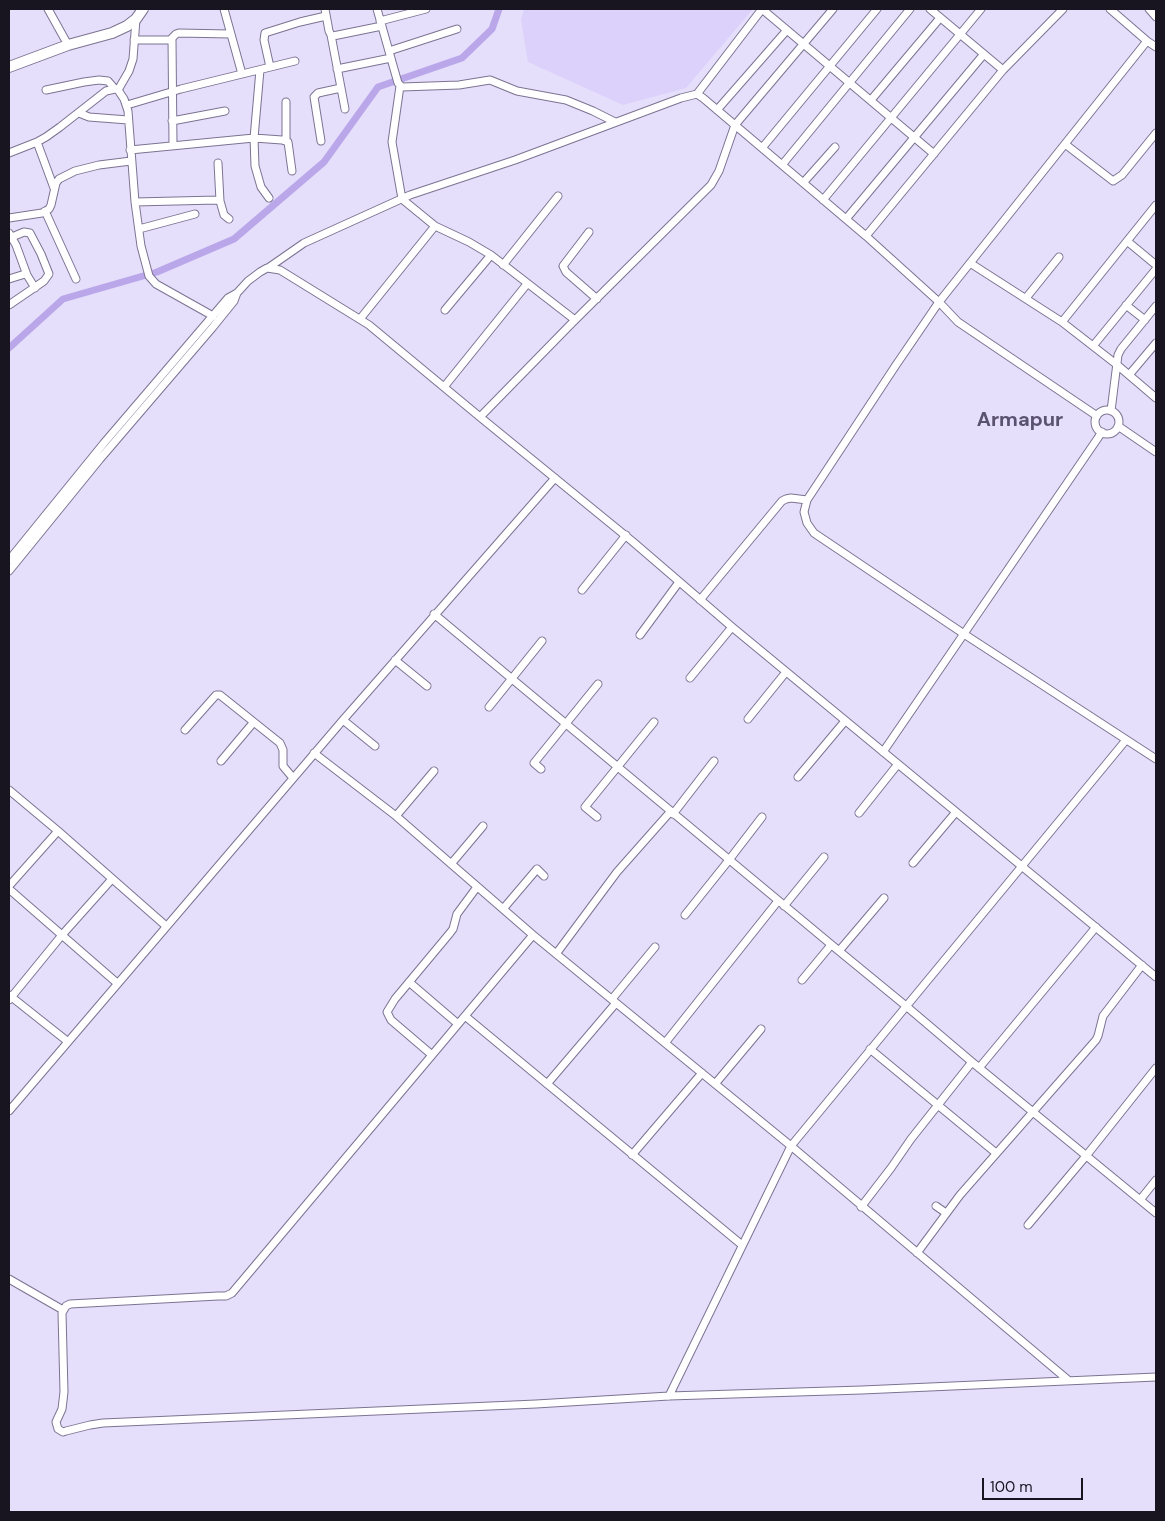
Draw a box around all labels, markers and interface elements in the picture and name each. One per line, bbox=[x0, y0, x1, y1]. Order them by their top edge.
district label: Armapur bbox=[977, 409, 1063, 433]
scale bar bbox=[985, 1468, 1086, 1500]
text: 100 m bbox=[990, 1477, 1033, 1497]

